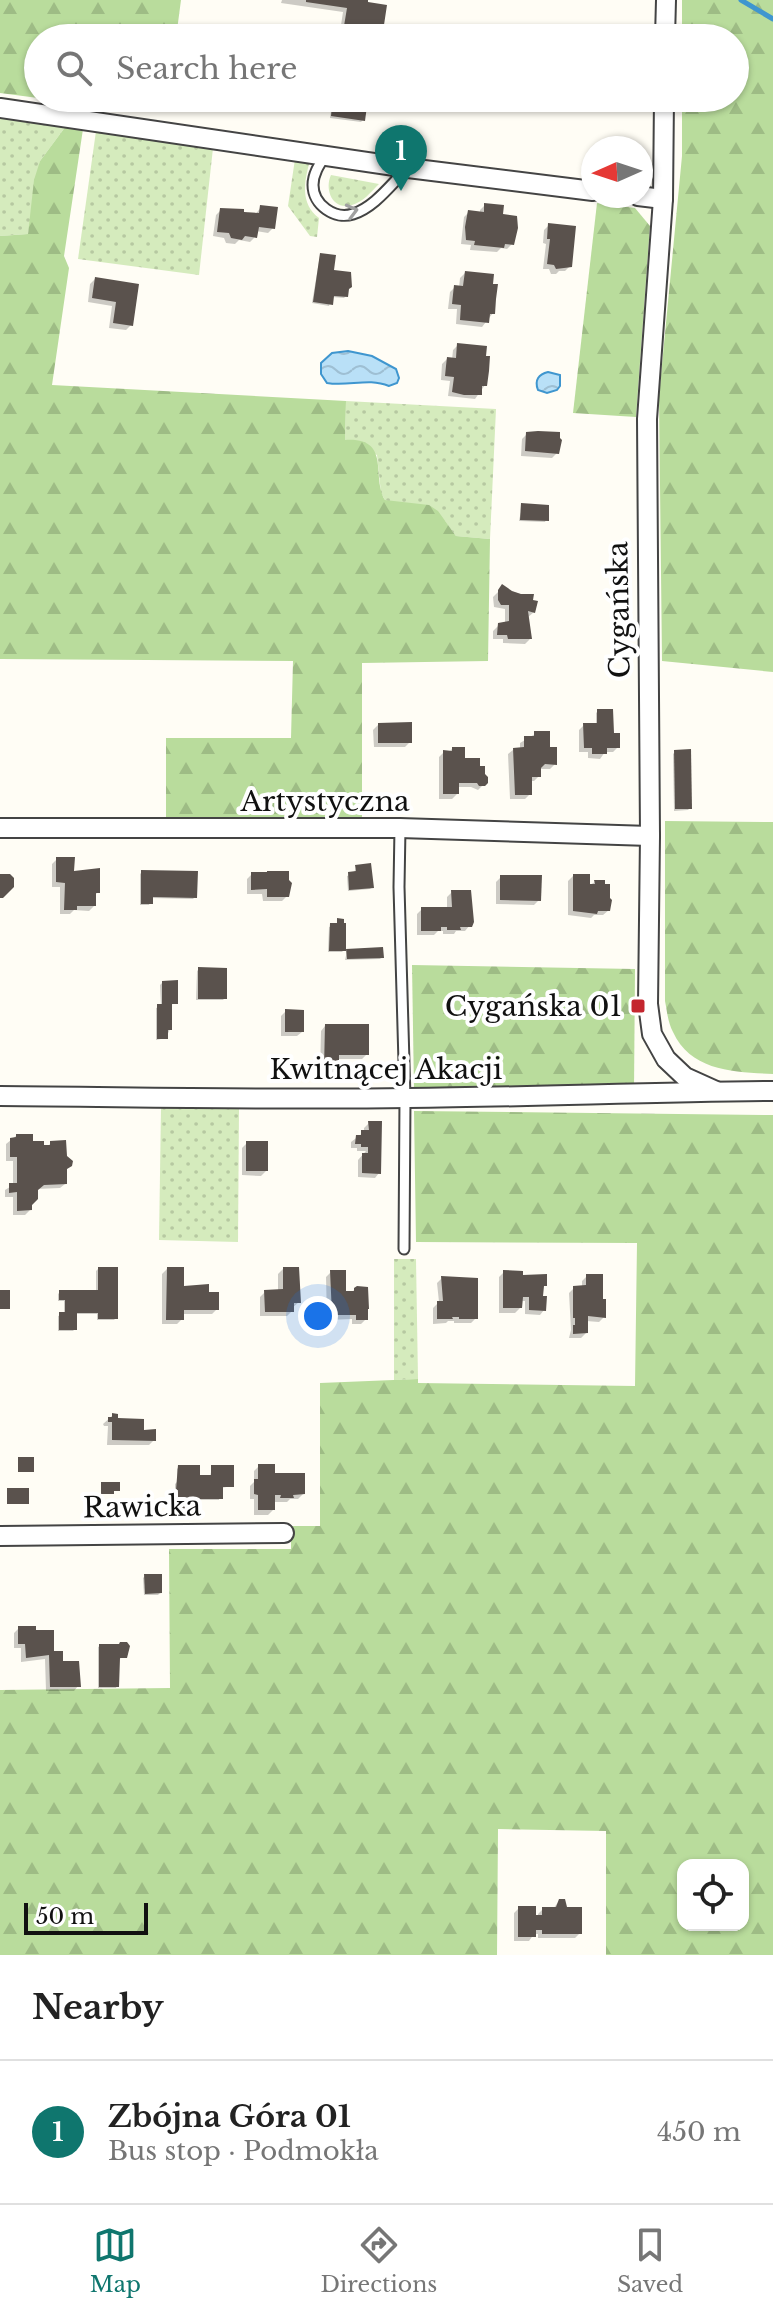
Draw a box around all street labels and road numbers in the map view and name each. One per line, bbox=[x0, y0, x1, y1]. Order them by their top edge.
street label: Cygańska bbox=[600, 541, 638, 679]
street label: Artystyczna bbox=[239, 784, 410, 819]
street label: Kwitnącej Akacji bbox=[270, 1052, 502, 1087]
street label: Rawicka bbox=[83, 1488, 202, 1526]

